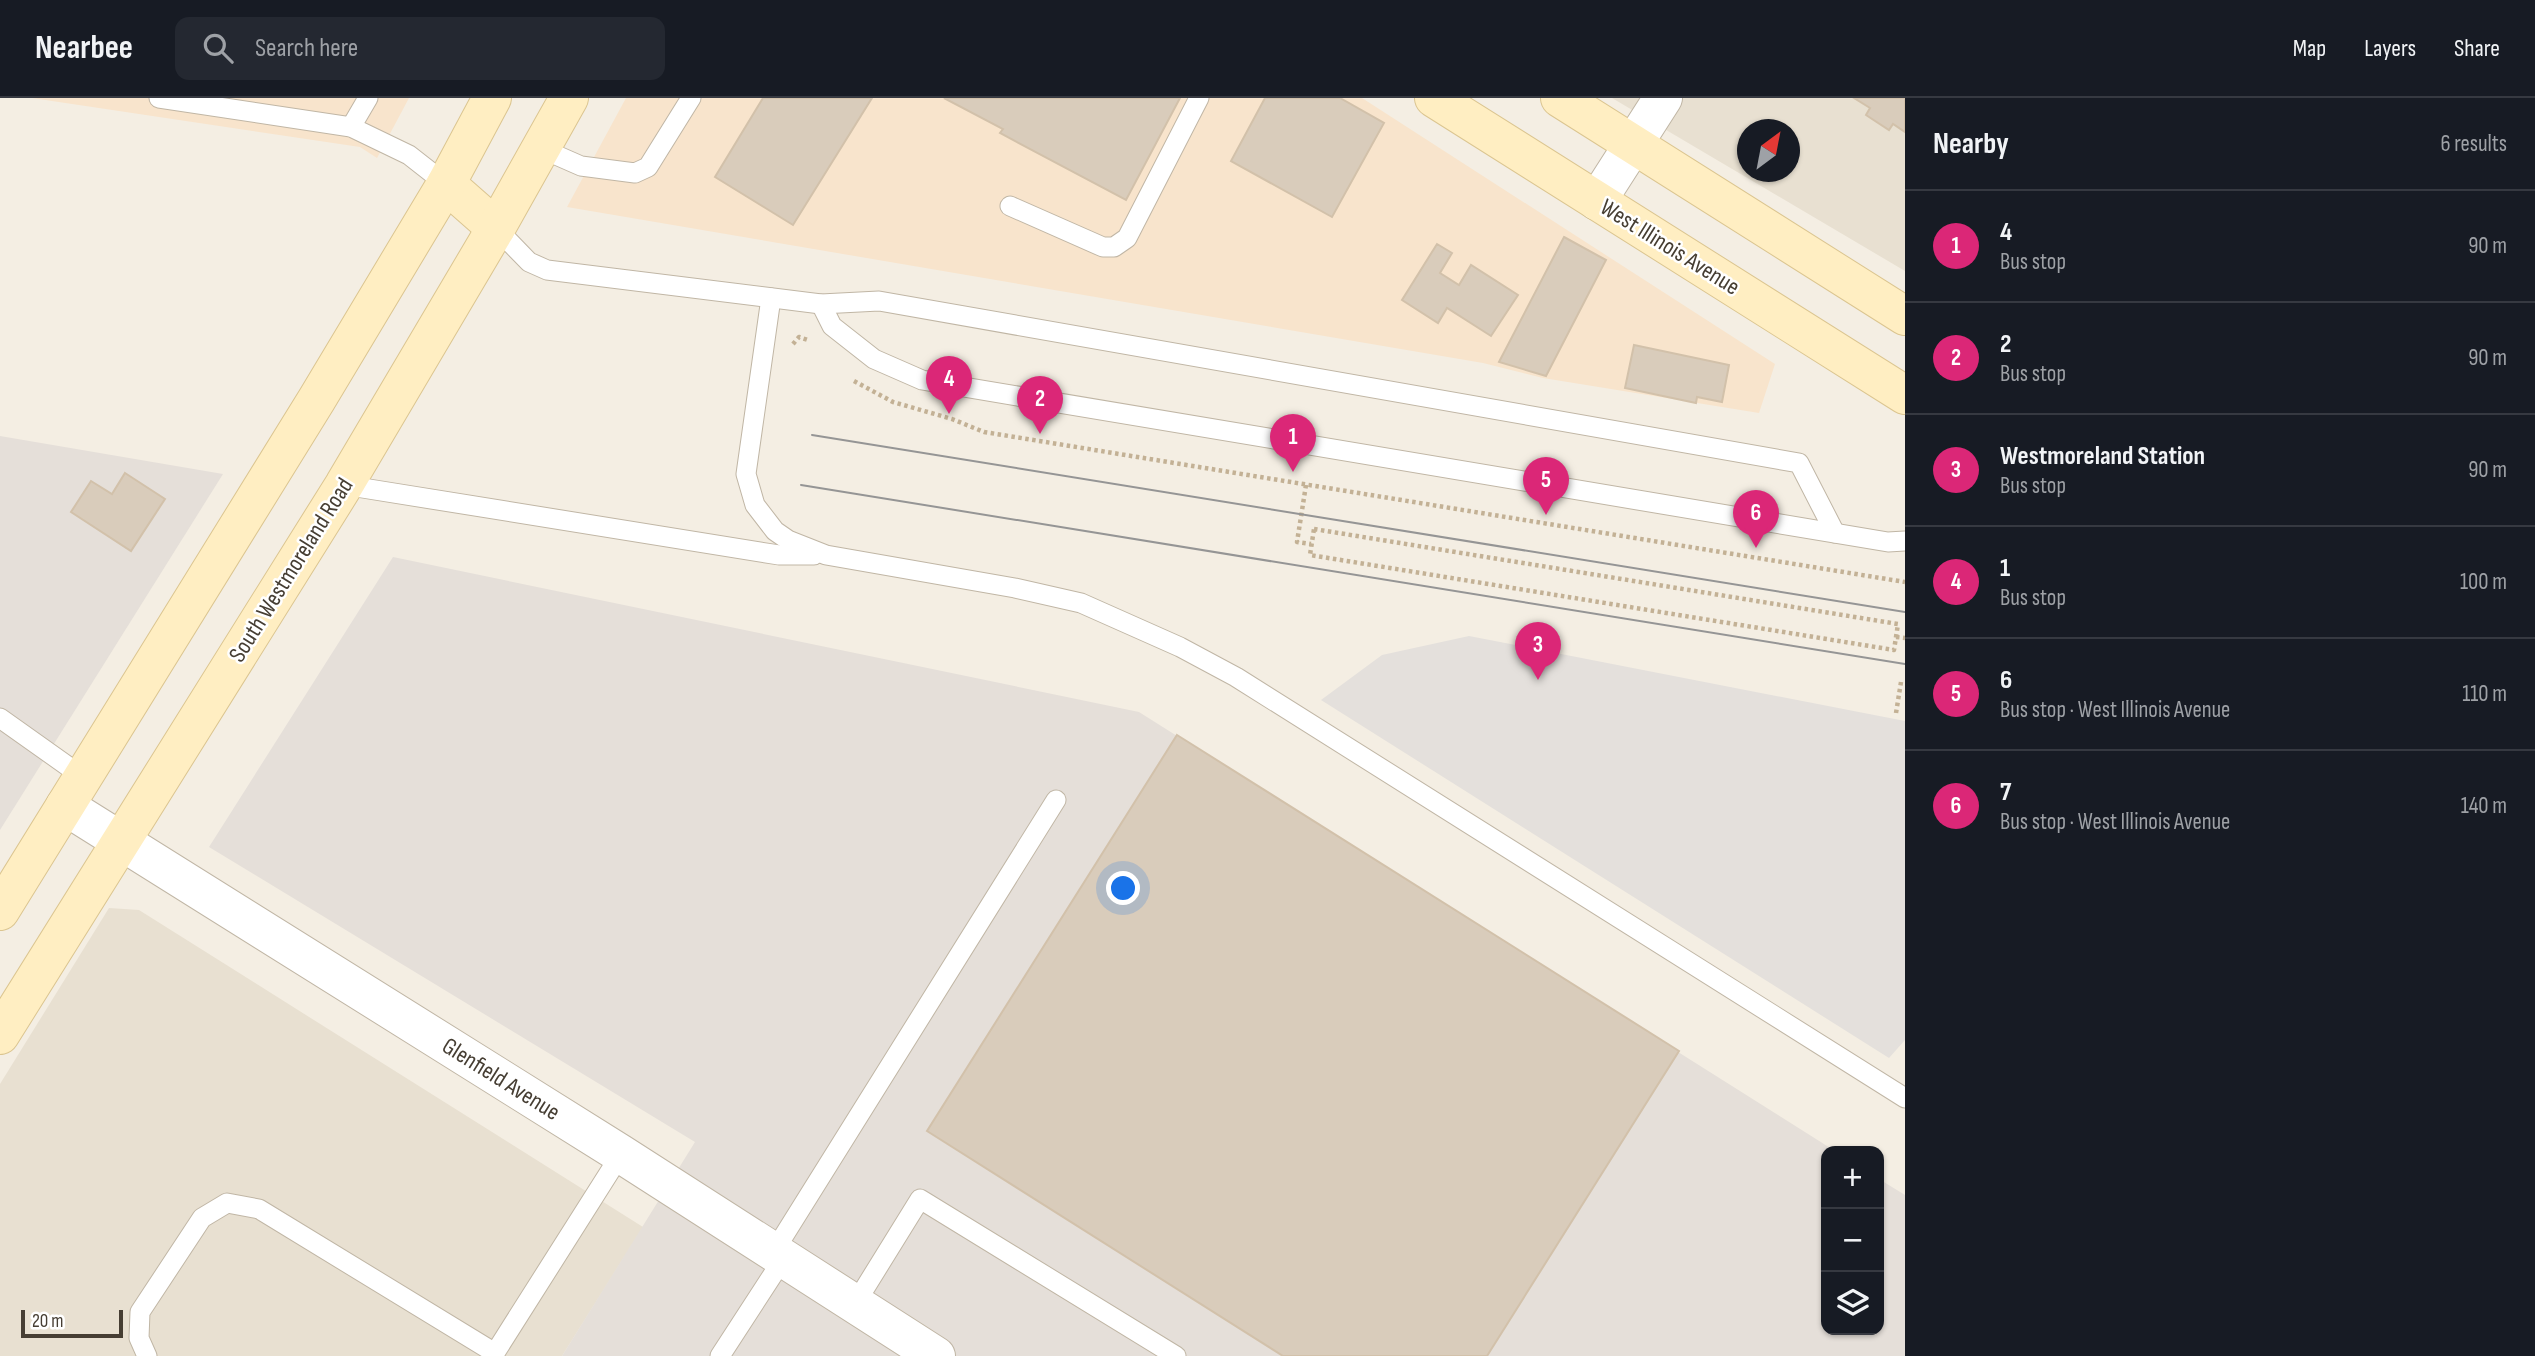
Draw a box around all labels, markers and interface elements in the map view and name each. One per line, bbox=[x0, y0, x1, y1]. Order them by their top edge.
search box bbox=[175, 17, 665, 80]
text: Nearbee bbox=[35, 28, 133, 68]
icon: search bbox=[199, 29, 237, 67]
text: Search here bbox=[255, 33, 358, 64]
text: Map bbox=[2293, 34, 2326, 63]
text: Layers bbox=[2364, 34, 2416, 63]
text: Share bbox=[2454, 34, 2500, 63]
north arrow bbox=[1737, 119, 1800, 182]
text: Nearby bbox=[1933, 126, 2009, 162]
text: 6 results bbox=[2441, 130, 2507, 158]
street label: West Illinois Avenue bbox=[1595, 193, 1745, 301]
text: 4 bbox=[2000, 217, 2012, 248]
text: 1 bbox=[1951, 232, 1961, 260]
text: 90 m bbox=[2468, 232, 2507, 260]
text: Bus stop bbox=[2000, 248, 2066, 276]
text: 2 bbox=[2000, 329, 2011, 360]
text: 2 bbox=[1951, 344, 1961, 372]
text: 90 m bbox=[2468, 344, 2507, 372]
pin: 4 bbox=[926, 356, 972, 414]
text: Bus stop bbox=[2000, 360, 2066, 388]
pin: 2 bbox=[1017, 376, 1063, 434]
pin: 1 bbox=[1270, 414, 1316, 472]
text: Westmoreland Station bbox=[2000, 441, 2205, 472]
text: 3 bbox=[1951, 456, 1961, 484]
text: 90 m bbox=[2468, 456, 2507, 484]
pin: 5 bbox=[1523, 457, 1569, 515]
text: Bus stop bbox=[2000, 472, 2066, 500]
street label: South Westmoreland Road bbox=[223, 473, 359, 667]
pin: 6 bbox=[1733, 490, 1779, 548]
text: 1 bbox=[2000, 553, 2010, 584]
text: 4 bbox=[1951, 568, 1961, 596]
text: 100 m bbox=[2460, 568, 2507, 596]
text: Bus stop bbox=[2000, 584, 2066, 612]
pin: 3 bbox=[1515, 622, 1561, 680]
text: 6 bbox=[2000, 665, 2012, 696]
text: 5 bbox=[1951, 680, 1961, 708]
text: 110 m bbox=[2462, 680, 2507, 708]
text: Bus stop · West Illinois Avenue bbox=[2000, 696, 2230, 724]
text: 7 bbox=[2000, 777, 2011, 808]
text: 6 bbox=[1951, 792, 1961, 820]
text: 140 m bbox=[2461, 792, 2507, 820]
text: Bus stop · West Illinois Avenue bbox=[2000, 808, 2230, 836]
your location bbox=[1106, 871, 1140, 905]
street label: Glenfield Avenue bbox=[437, 1031, 565, 1127]
map controls bbox=[1821, 1146, 1884, 1335]
button: + bbox=[1821, 1146, 1884, 1209]
button: − bbox=[1821, 1209, 1884, 1272]
button: layers bbox=[1821, 1272, 1884, 1335]
scale bar bbox=[21, 1307, 122, 1339]
text: 20 m bbox=[32, 1310, 64, 1333]

